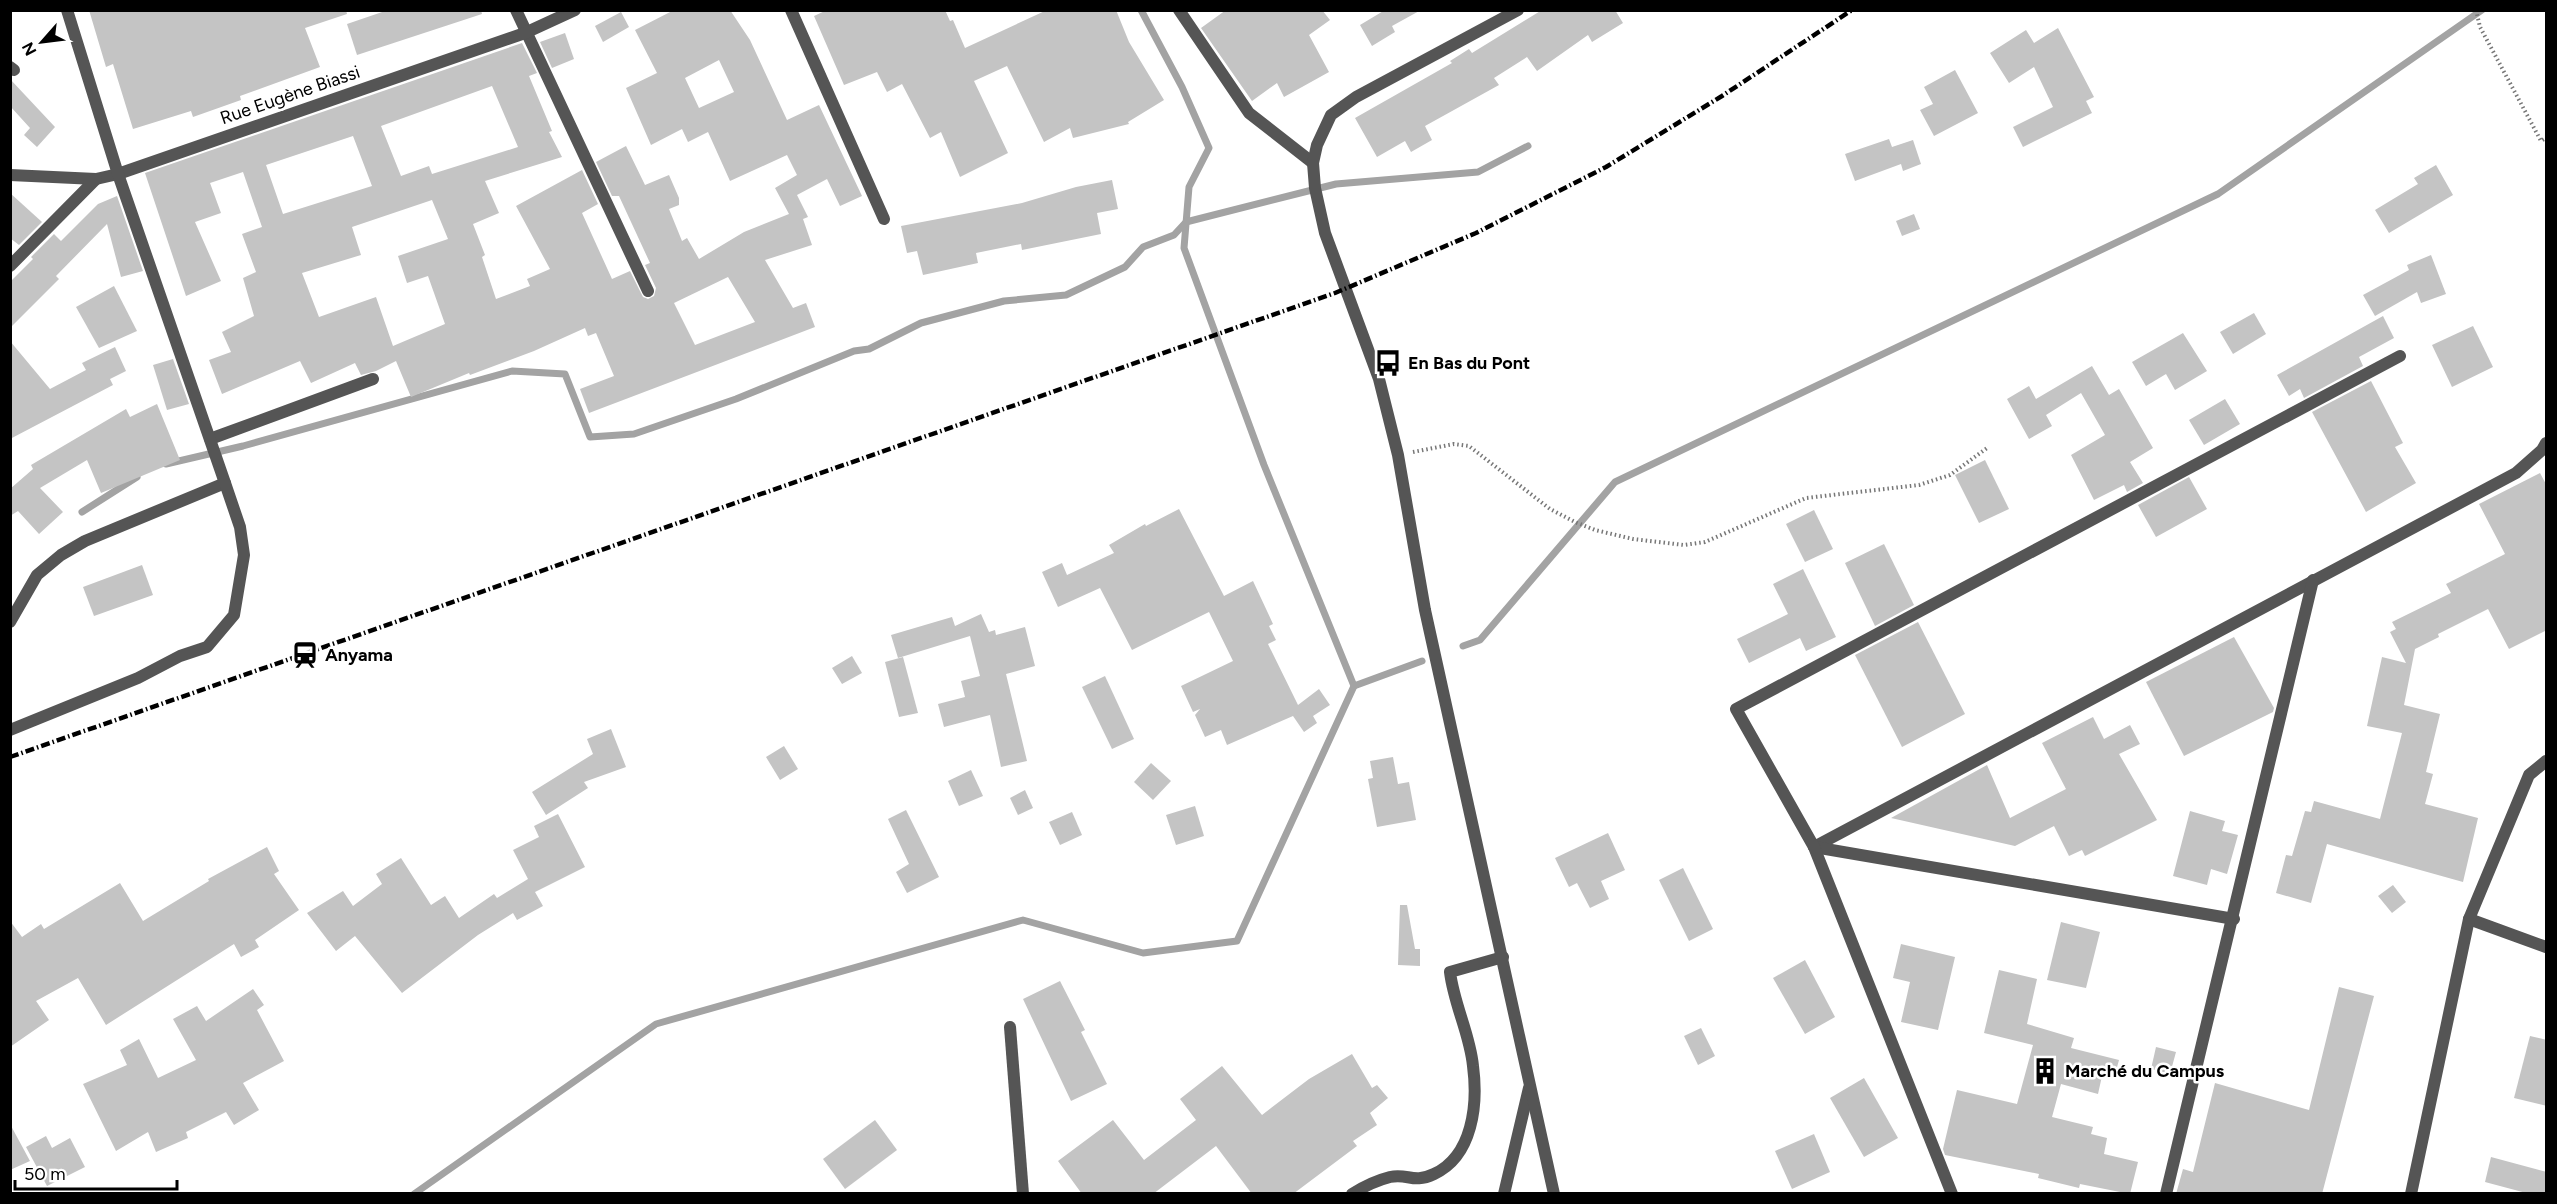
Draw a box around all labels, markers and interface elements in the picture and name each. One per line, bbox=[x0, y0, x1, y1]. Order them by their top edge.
north arrow bbox=[12, 12, 72, 72]
text: N bbox=[18, 39, 40, 59]
street label: Rue Eugène Biassi bbox=[217, 61, 363, 129]
bus stop icon: En Bas du Pont bbox=[1373, 348, 1403, 378]
place label: En Bas du Pont bbox=[1408, 352, 1530, 374]
station icon: Anyama bbox=[290, 640, 320, 670]
place label: Anyama bbox=[325, 644, 393, 666]
building icon: Marché du Campus bbox=[2030, 1056, 2060, 1086]
place label: Marché du Campus bbox=[2065, 1060, 2225, 1082]
scale bar bbox=[15, 1153, 177, 1191]
text: 50 m bbox=[24, 1163, 66, 1185]

